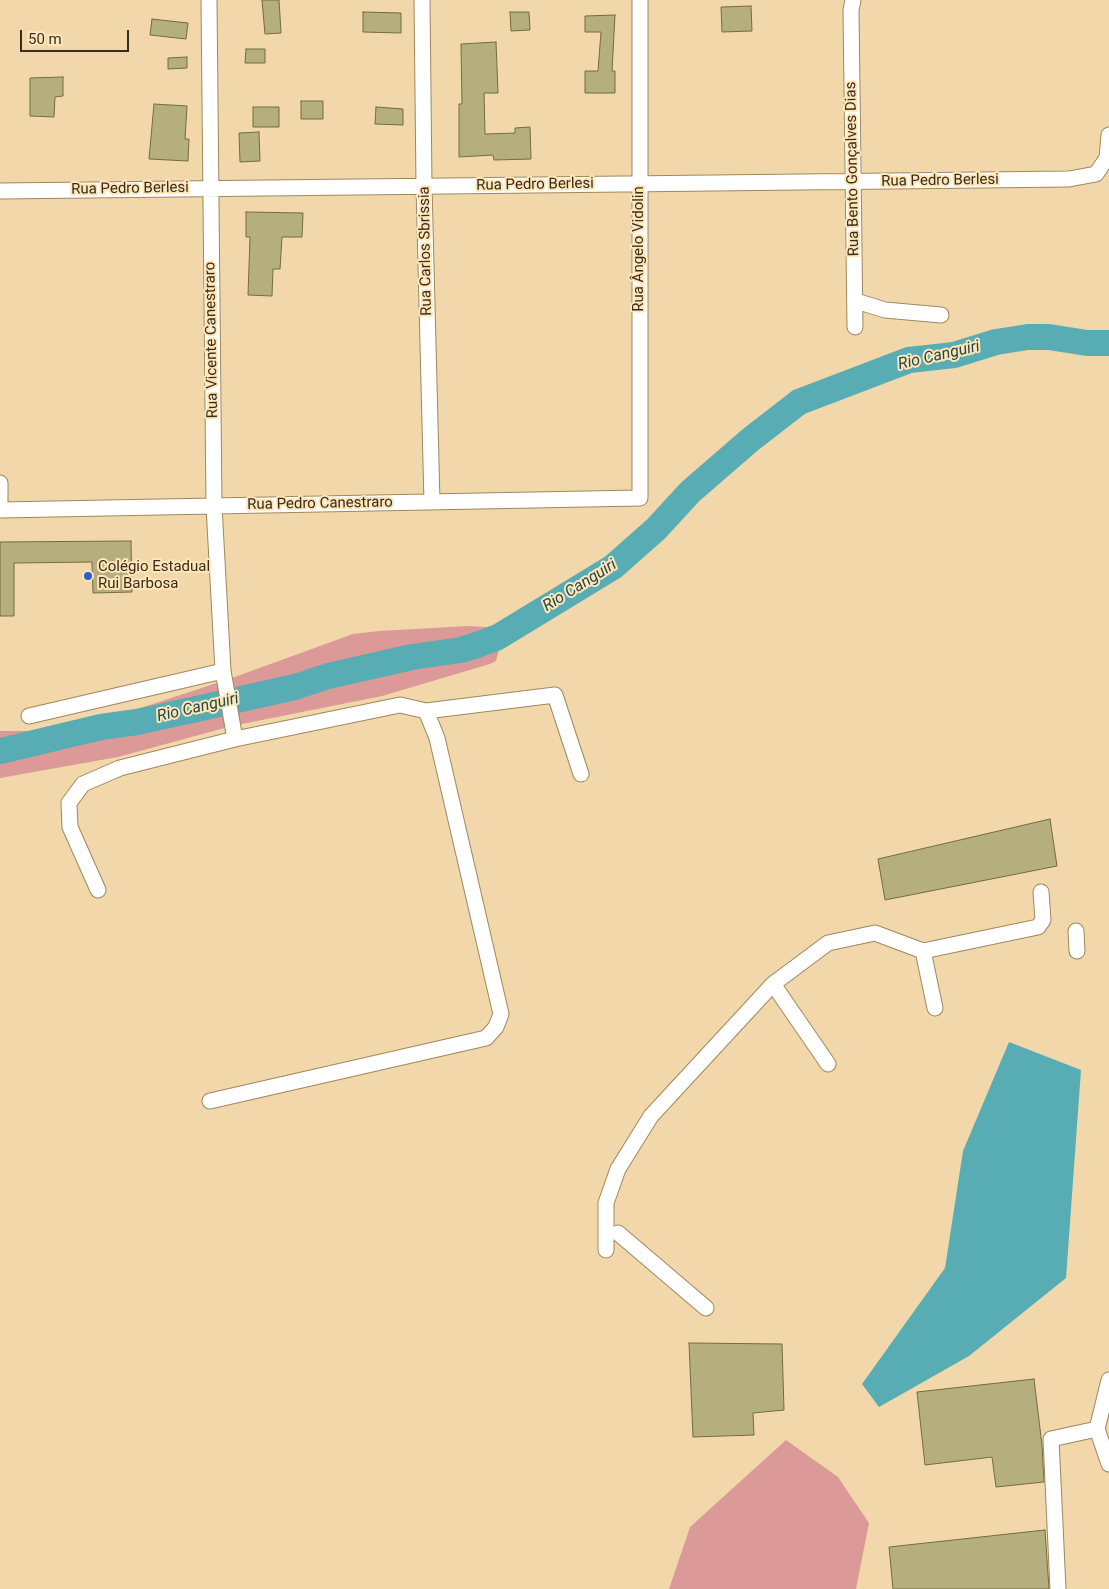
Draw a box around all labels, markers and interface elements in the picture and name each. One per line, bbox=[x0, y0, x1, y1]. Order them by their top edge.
scale bar bbox=[22, 20, 131, 52]
text: 50 m bbox=[28, 30, 62, 48]
street label: Rua Bento Gonçalves Dias bbox=[842, 82, 864, 256]
street label: Rua Pedro Berlesi bbox=[881, 171, 999, 191]
street label: Rua Pedro Berlesi bbox=[476, 175, 594, 195]
street label: Rua Pedro Berlesi bbox=[71, 179, 189, 199]
street label: Rua Carlos Sbrissia bbox=[416, 186, 436, 316]
street label: Rua Ângelo Vidolin bbox=[630, 186, 648, 312]
street label: Rua Vicente Canestraro bbox=[202, 262, 222, 418]
water label: Rio Canguiri bbox=[896, 337, 982, 375]
street label: Rua Pedro Canestraro bbox=[247, 494, 393, 514]
water label: Rio Canguiri bbox=[540, 556, 620, 616]
place label: Colégio Estadual Rui Barbosa bbox=[98, 558, 210, 593]
marker: Colégio Estadual Rui Barbosa bbox=[82, 570, 94, 582]
water label: Rio Canguiri bbox=[155, 689, 241, 727]

